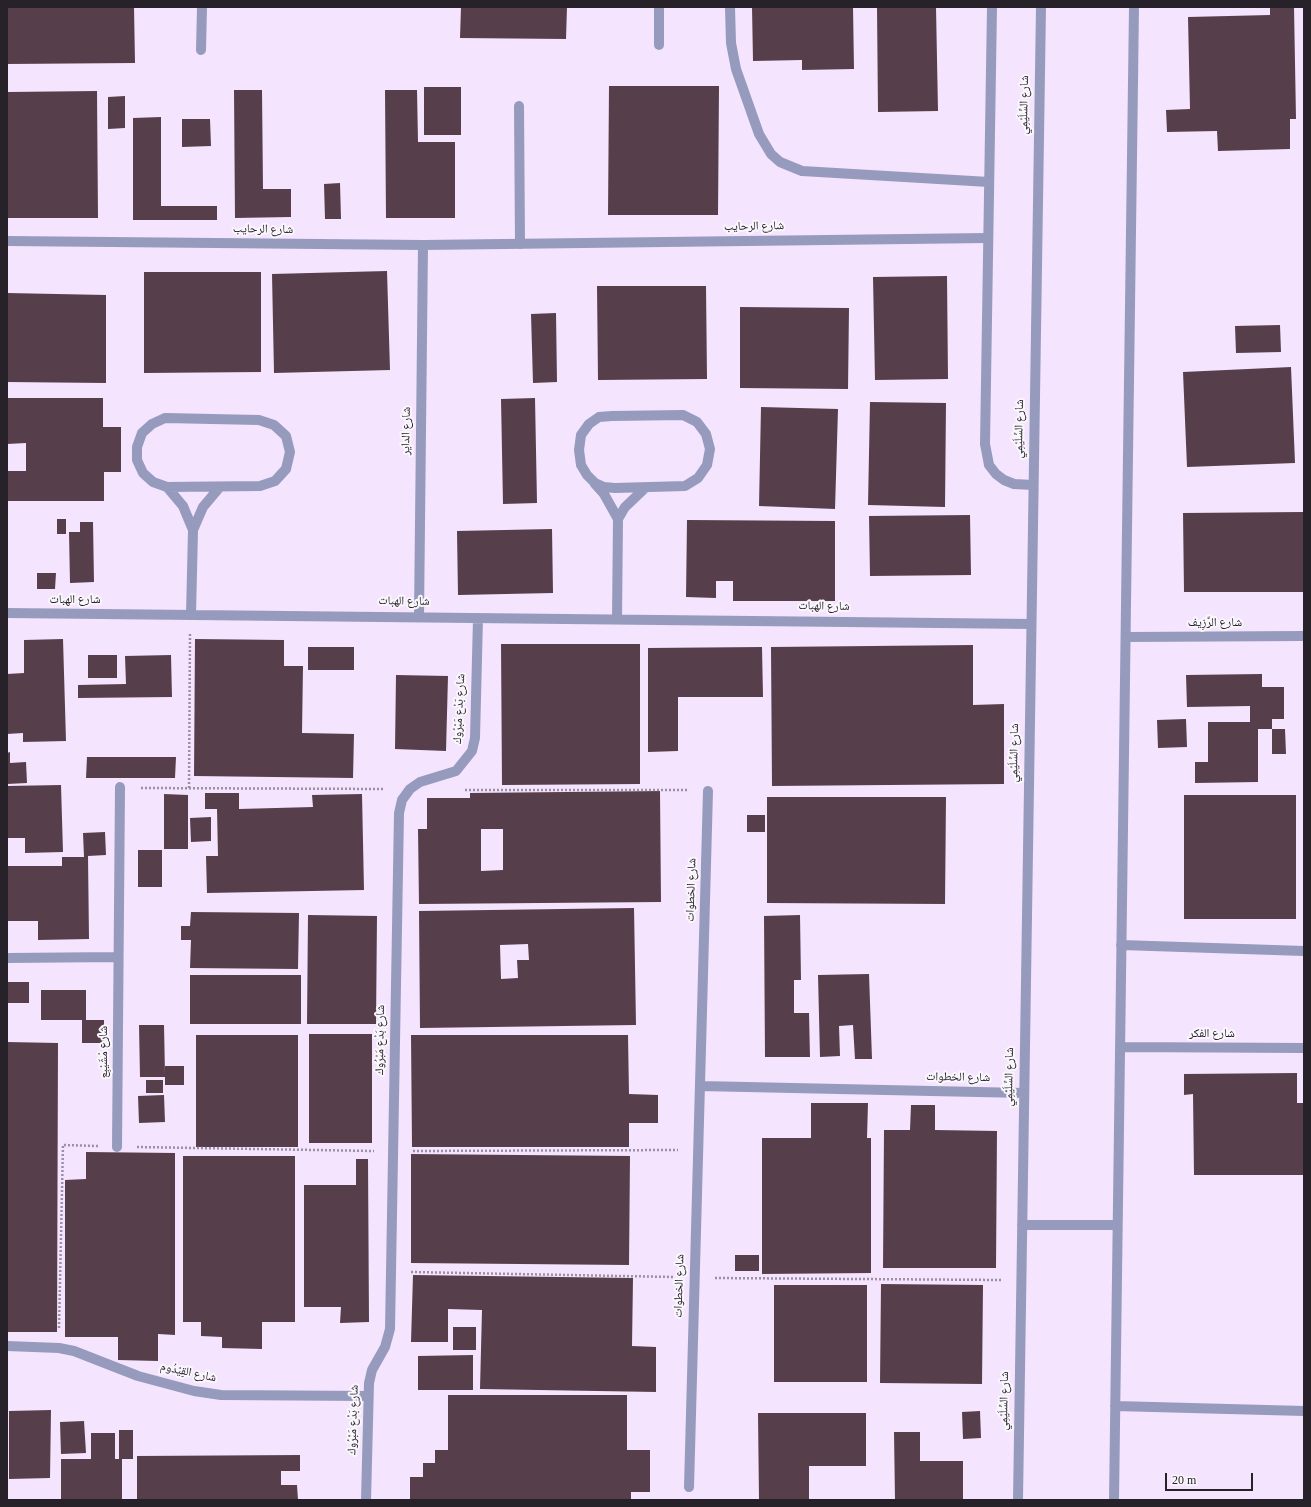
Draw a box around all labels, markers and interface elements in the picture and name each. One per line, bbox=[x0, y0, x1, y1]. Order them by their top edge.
street label: شارع السِّلَيْمِي bbox=[1018, 75, 1034, 135]
street label: شارع الرحايب bbox=[724, 220, 784, 236]
street label: شارع الرحايب bbox=[233, 223, 293, 239]
street label: شارع السِّلَيْمِي bbox=[1013, 399, 1029, 459]
street label: شارع الداير bbox=[400, 407, 416, 455]
street label: شارع الهبات bbox=[49, 594, 101, 608]
street label: شارع الهبات bbox=[378, 595, 430, 611]
street label: شارع الهبات bbox=[798, 600, 850, 616]
street label: شارع الرِّزِيف bbox=[1188, 617, 1242, 631]
street label: شارع بَدْع مَبْرُوك bbox=[452, 673, 470, 745]
street label: شارع السِّلَيْمِي bbox=[1008, 723, 1024, 783]
street label: شارع الخطوات bbox=[685, 858, 701, 922]
street label: شارع بَدْع مَبْرُوك bbox=[374, 1005, 390, 1075]
street label: شارع مْشَيْبِع bbox=[98, 1026, 112, 1078]
street label: شارع الفكر bbox=[1189, 1028, 1235, 1042]
street label: شارع السِّلَيْمِي bbox=[1003, 1047, 1019, 1107]
street label: شارع الخطوات bbox=[926, 1071, 990, 1087]
street label: شارع الخطوات bbox=[673, 1254, 689, 1318]
street label: شارع القِيْدُوم bbox=[159, 1361, 217, 1387]
street label: شارع السِّلَيْمِي bbox=[998, 1371, 1014, 1431]
street label: شارع بَدْع مَبْرُوك bbox=[347, 1385, 363, 1455]
scale bar bbox=[1167, 1465, 1255, 1491]
text: 20 m bbox=[1172, 1473, 1196, 1487]

